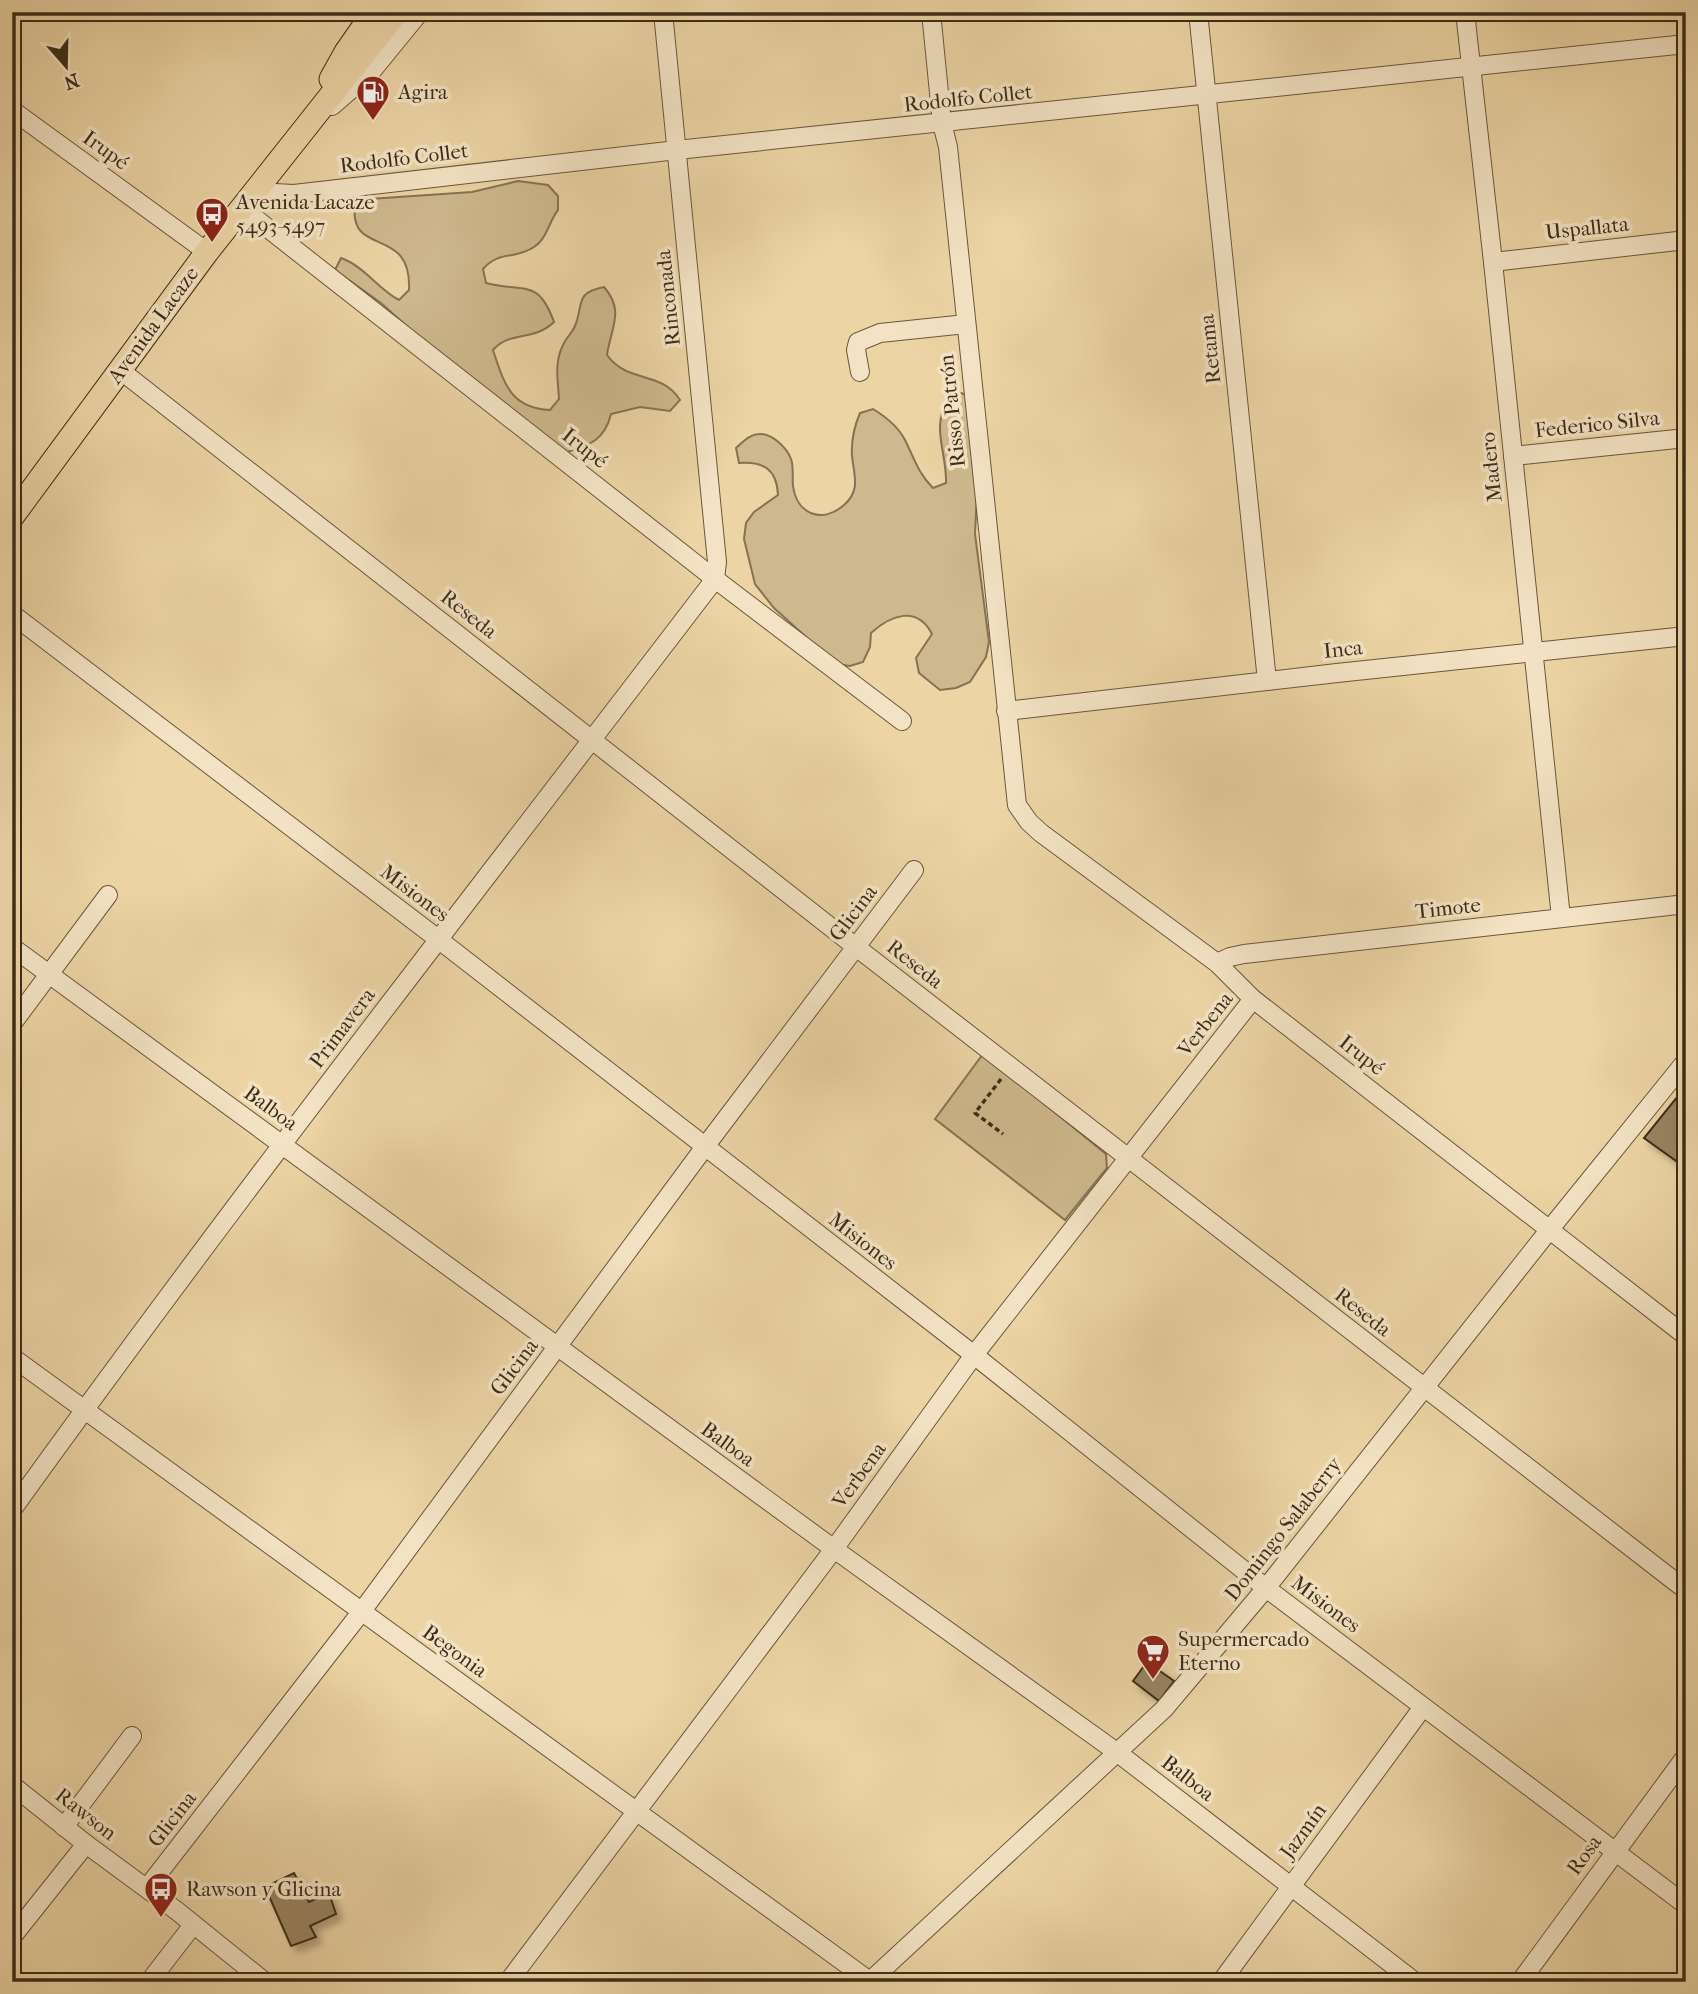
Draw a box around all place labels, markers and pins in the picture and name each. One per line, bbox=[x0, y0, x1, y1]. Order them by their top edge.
fuel station icon: Agira bbox=[354, 73, 392, 122]
place label: Agira bbox=[397, 80, 448, 104]
place label: Avenida Lacaze 5493-5497 bbox=[235, 190, 375, 238]
bus stop icon: Avenida Lacaze 5493-5497 bbox=[193, 195, 231, 244]
place label: Supermercado Eterno bbox=[1178, 1627, 1309, 1675]
supermarket icon: Supermercado Eterno bbox=[1134, 1632, 1172, 1681]
bus stop icon: Rawson y Glicina bbox=[142, 1870, 180, 1919]
place label: Rawson y Glicina bbox=[186, 1877, 342, 1901]

